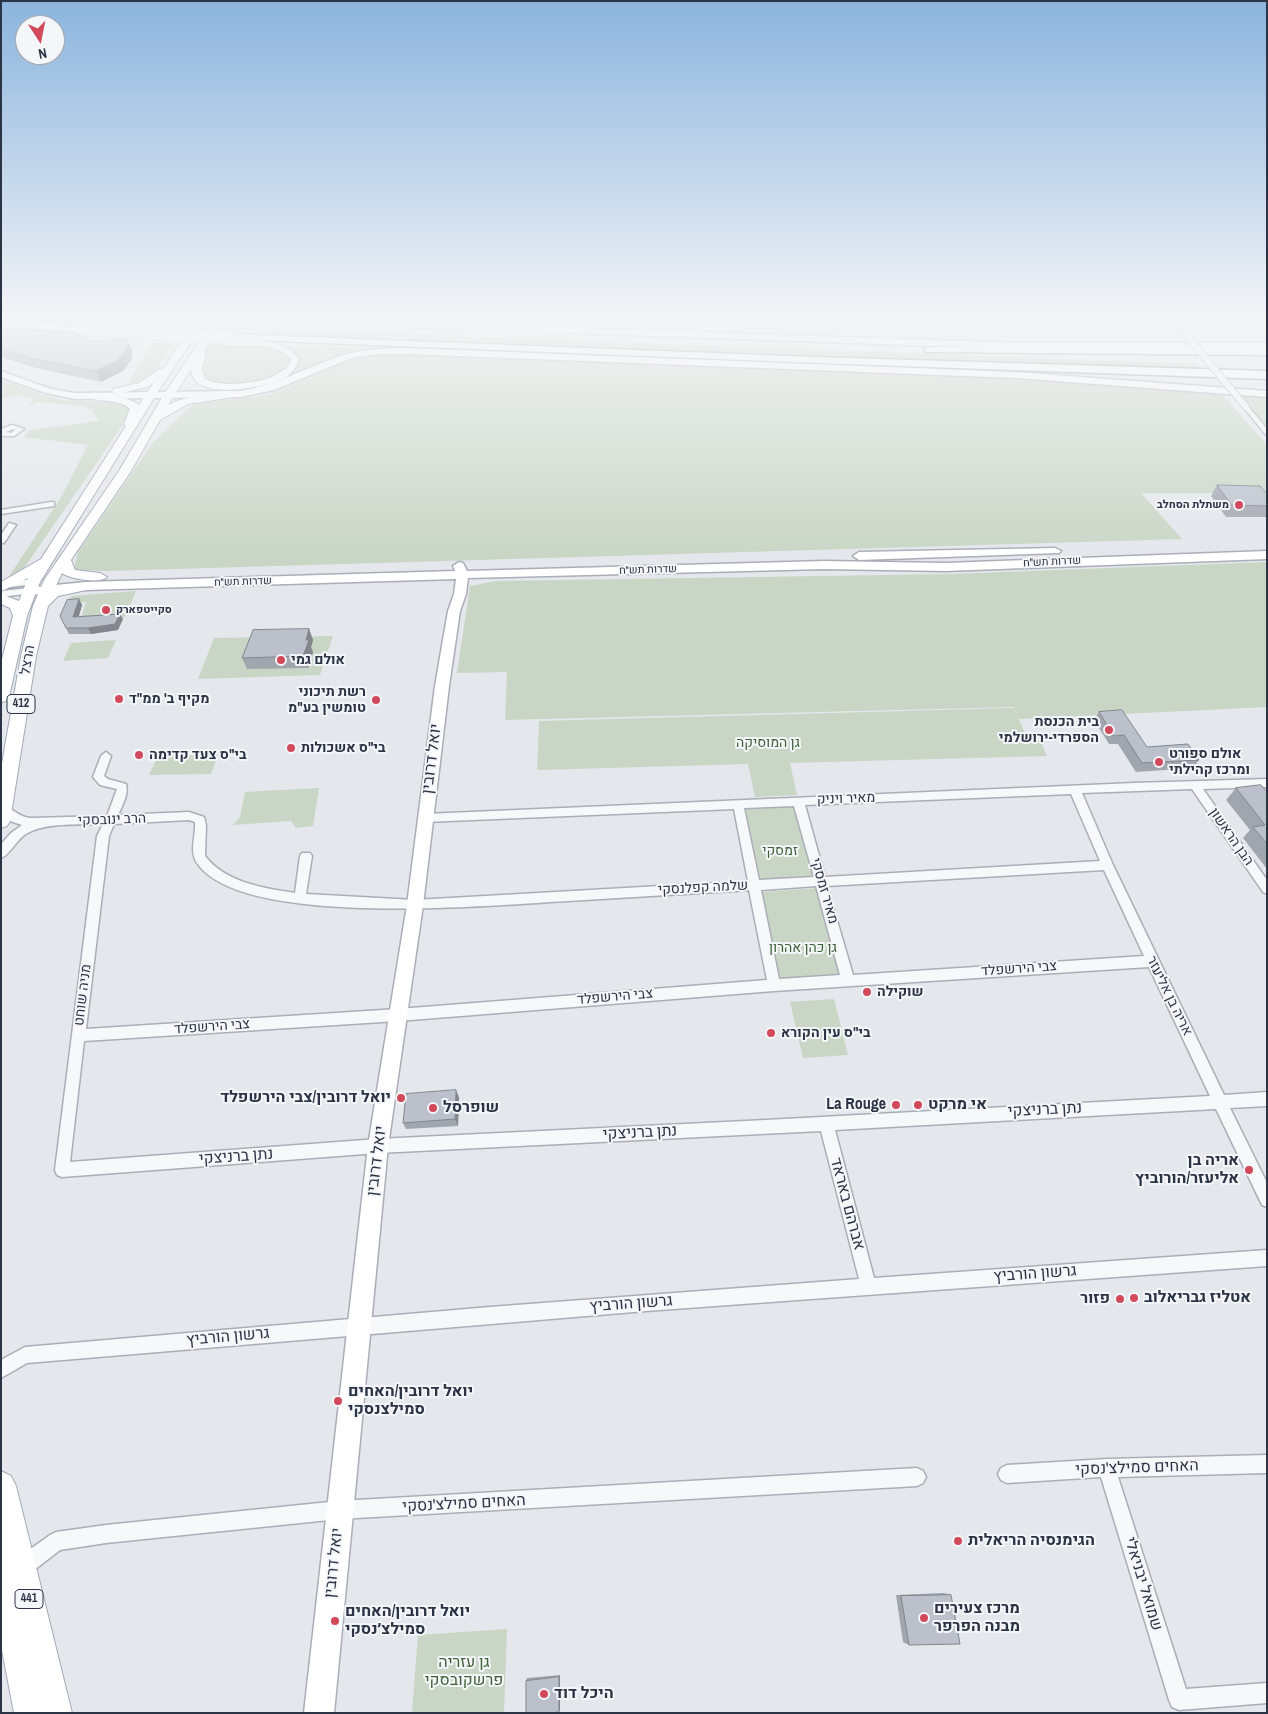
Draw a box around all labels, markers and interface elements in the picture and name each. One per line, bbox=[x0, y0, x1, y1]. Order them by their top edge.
north arrow bbox=[15, 15, 65, 65]
text: N bbox=[37, 44, 48, 63]
place label: משתלת הסחלב bbox=[1157, 498, 1229, 512]
marker: משתלת הסחלב bbox=[1233, 499, 1245, 511]
street label: שדרות תש"ח bbox=[1023, 554, 1081, 570]
street label: שדרות תש"ח bbox=[619, 562, 677, 578]
street label: שדרות תש"ח bbox=[214, 574, 272, 590]
place label: סקייטפארק bbox=[116, 603, 172, 617]
marker: סקייטפארק bbox=[100, 604, 112, 616]
street label: הרצל bbox=[17, 644, 39, 676]
place label: אולם גמי bbox=[291, 652, 345, 668]
marker: אולם גמי bbox=[275, 654, 287, 666]
place label: רשת תיכוני טומשין בע"מ bbox=[288, 684, 366, 716]
place label: מקיף ב' ממ"ד bbox=[129, 691, 209, 707]
marker: מקיף ב' ממ"ד bbox=[113, 693, 125, 705]
road number: 412 bbox=[7, 694, 35, 714]
marker: רשת תיכוני טומשין בע"מ bbox=[370, 694, 382, 706]
place label: בית הכנסת הספרדי-ירושלמי bbox=[999, 714, 1099, 746]
street label: יואל דרובין bbox=[418, 723, 446, 795]
marker: בית הכנסת הספרדי-ירושלמי bbox=[1103, 724, 1115, 736]
park label: גן המוסיקה bbox=[736, 735, 800, 751]
place label: בי"ס אשכולות bbox=[301, 740, 386, 756]
marker: בי"ס אשכולות bbox=[285, 742, 297, 754]
place label: אולם ספורט ומרכז קהילתי bbox=[1169, 746, 1250, 779]
place label: בי"ס צעד קדימה bbox=[149, 747, 247, 763]
marker: בי"ס צעד קדימה bbox=[133, 749, 145, 761]
marker: אולם ספורט ומרכז קהילתי bbox=[1153, 756, 1165, 768]
street label: מאיר ויניק bbox=[816, 790, 876, 808]
street label: הבן הראשון bbox=[1205, 805, 1257, 869]
street label: הרב ינובסקי bbox=[78, 810, 146, 830]
park label: זמסקי bbox=[762, 843, 798, 859]
street label: מאיר זמסקי bbox=[807, 856, 841, 926]
street label: שלמה קפלנסקי bbox=[658, 877, 748, 899]
park label: גן כהן אהרון bbox=[769, 940, 837, 956]
street label: אריה בן אליעזר bbox=[1143, 953, 1195, 1039]
street label: צבי הירשפלד bbox=[980, 958, 1058, 980]
street label: מניה שוחט bbox=[71, 963, 95, 1027]
place label: שוקילה bbox=[877, 984, 924, 1000]
street label: צבי הירשפלד bbox=[576, 985, 654, 1009]
marker: שוקילה bbox=[861, 986, 873, 998]
street label: צבי הירשפלד bbox=[173, 1016, 251, 1038]
place label: בי"ס עין הקורא bbox=[781, 1025, 871, 1041]
marker: בי"ס עין הקורא bbox=[765, 1027, 777, 1039]
place label: יואל דרובין/צבי הירשפלד bbox=[220, 1088, 391, 1108]
marker: יואל דרובין/צבי הירשפלד bbox=[395, 1092, 407, 1104]
place label: La Rouge bbox=[826, 1095, 886, 1115]
place label: אי מרקט bbox=[928, 1095, 987, 1115]
place label: שופרסל bbox=[443, 1098, 499, 1118]
street label: נתן ברניצקי bbox=[1007, 1098, 1083, 1122]
marker: La Rouge bbox=[890, 1099, 902, 1111]
marker: אי מרקט bbox=[912, 1099, 924, 1111]
marker: שופרסל bbox=[427, 1102, 439, 1114]
street label: נתן ברניצקי bbox=[602, 1121, 678, 1145]
street label: יואל דרובין bbox=[363, 1125, 391, 1197]
street label: נתן ברניצקי bbox=[198, 1145, 274, 1169]
place label: אריה בן אליעזר/הורוביץ bbox=[1135, 1151, 1239, 1189]
street label: אברהם באראד bbox=[825, 1156, 869, 1252]
marker: אריה בן אליעזר/הורוביץ bbox=[1243, 1164, 1255, 1176]
street label: גרשון הורביץ bbox=[993, 1262, 1077, 1286]
place label: אטליז גבריאלוב bbox=[1144, 1288, 1251, 1308]
place label: פזור bbox=[1080, 1289, 1110, 1309]
street label: גרשון הורביץ bbox=[589, 1292, 673, 1316]
marker: אטליז גבריאלוב bbox=[1128, 1292, 1140, 1304]
marker: פזור bbox=[1114, 1293, 1126, 1305]
street label: גרשון הורביץ bbox=[186, 1324, 270, 1350]
place label: יואל דרובין/האחים סמילצנסקי bbox=[348, 1382, 473, 1420]
marker: יואל דרובין/האחים סמילצנסקי bbox=[332, 1395, 344, 1407]
street label: האחים סמילצ'נסקי bbox=[1075, 1456, 1199, 1480]
street label: האחים סמילצ'נסקי bbox=[402, 1491, 526, 1517]
street label: יואל דרובין bbox=[321, 1527, 347, 1599]
place label: הגימנסיה הריאלית bbox=[968, 1531, 1095, 1551]
marker: הגימנסיה הריאלית bbox=[952, 1535, 964, 1547]
street label: שמואל יבניאלי bbox=[1120, 1535, 1166, 1633]
road number: 441 bbox=[15, 1590, 43, 1608]
place label: מרכז צעירים מבנה הפרפר bbox=[934, 1599, 1020, 1637]
place label: יואל דרובין/האחים סמילצ׳נסקי bbox=[345, 1602, 470, 1640]
marker: מרכז צעירים מבנה הפרפר bbox=[918, 1612, 930, 1624]
marker: יואל דרובין/האחים סמילצ׳נסקי bbox=[329, 1615, 341, 1627]
park label: גן עזריה פרשקובסקי bbox=[425, 1653, 503, 1691]
place label: היכל דוד bbox=[554, 1684, 614, 1704]
marker: היכל דוד bbox=[538, 1688, 550, 1700]

